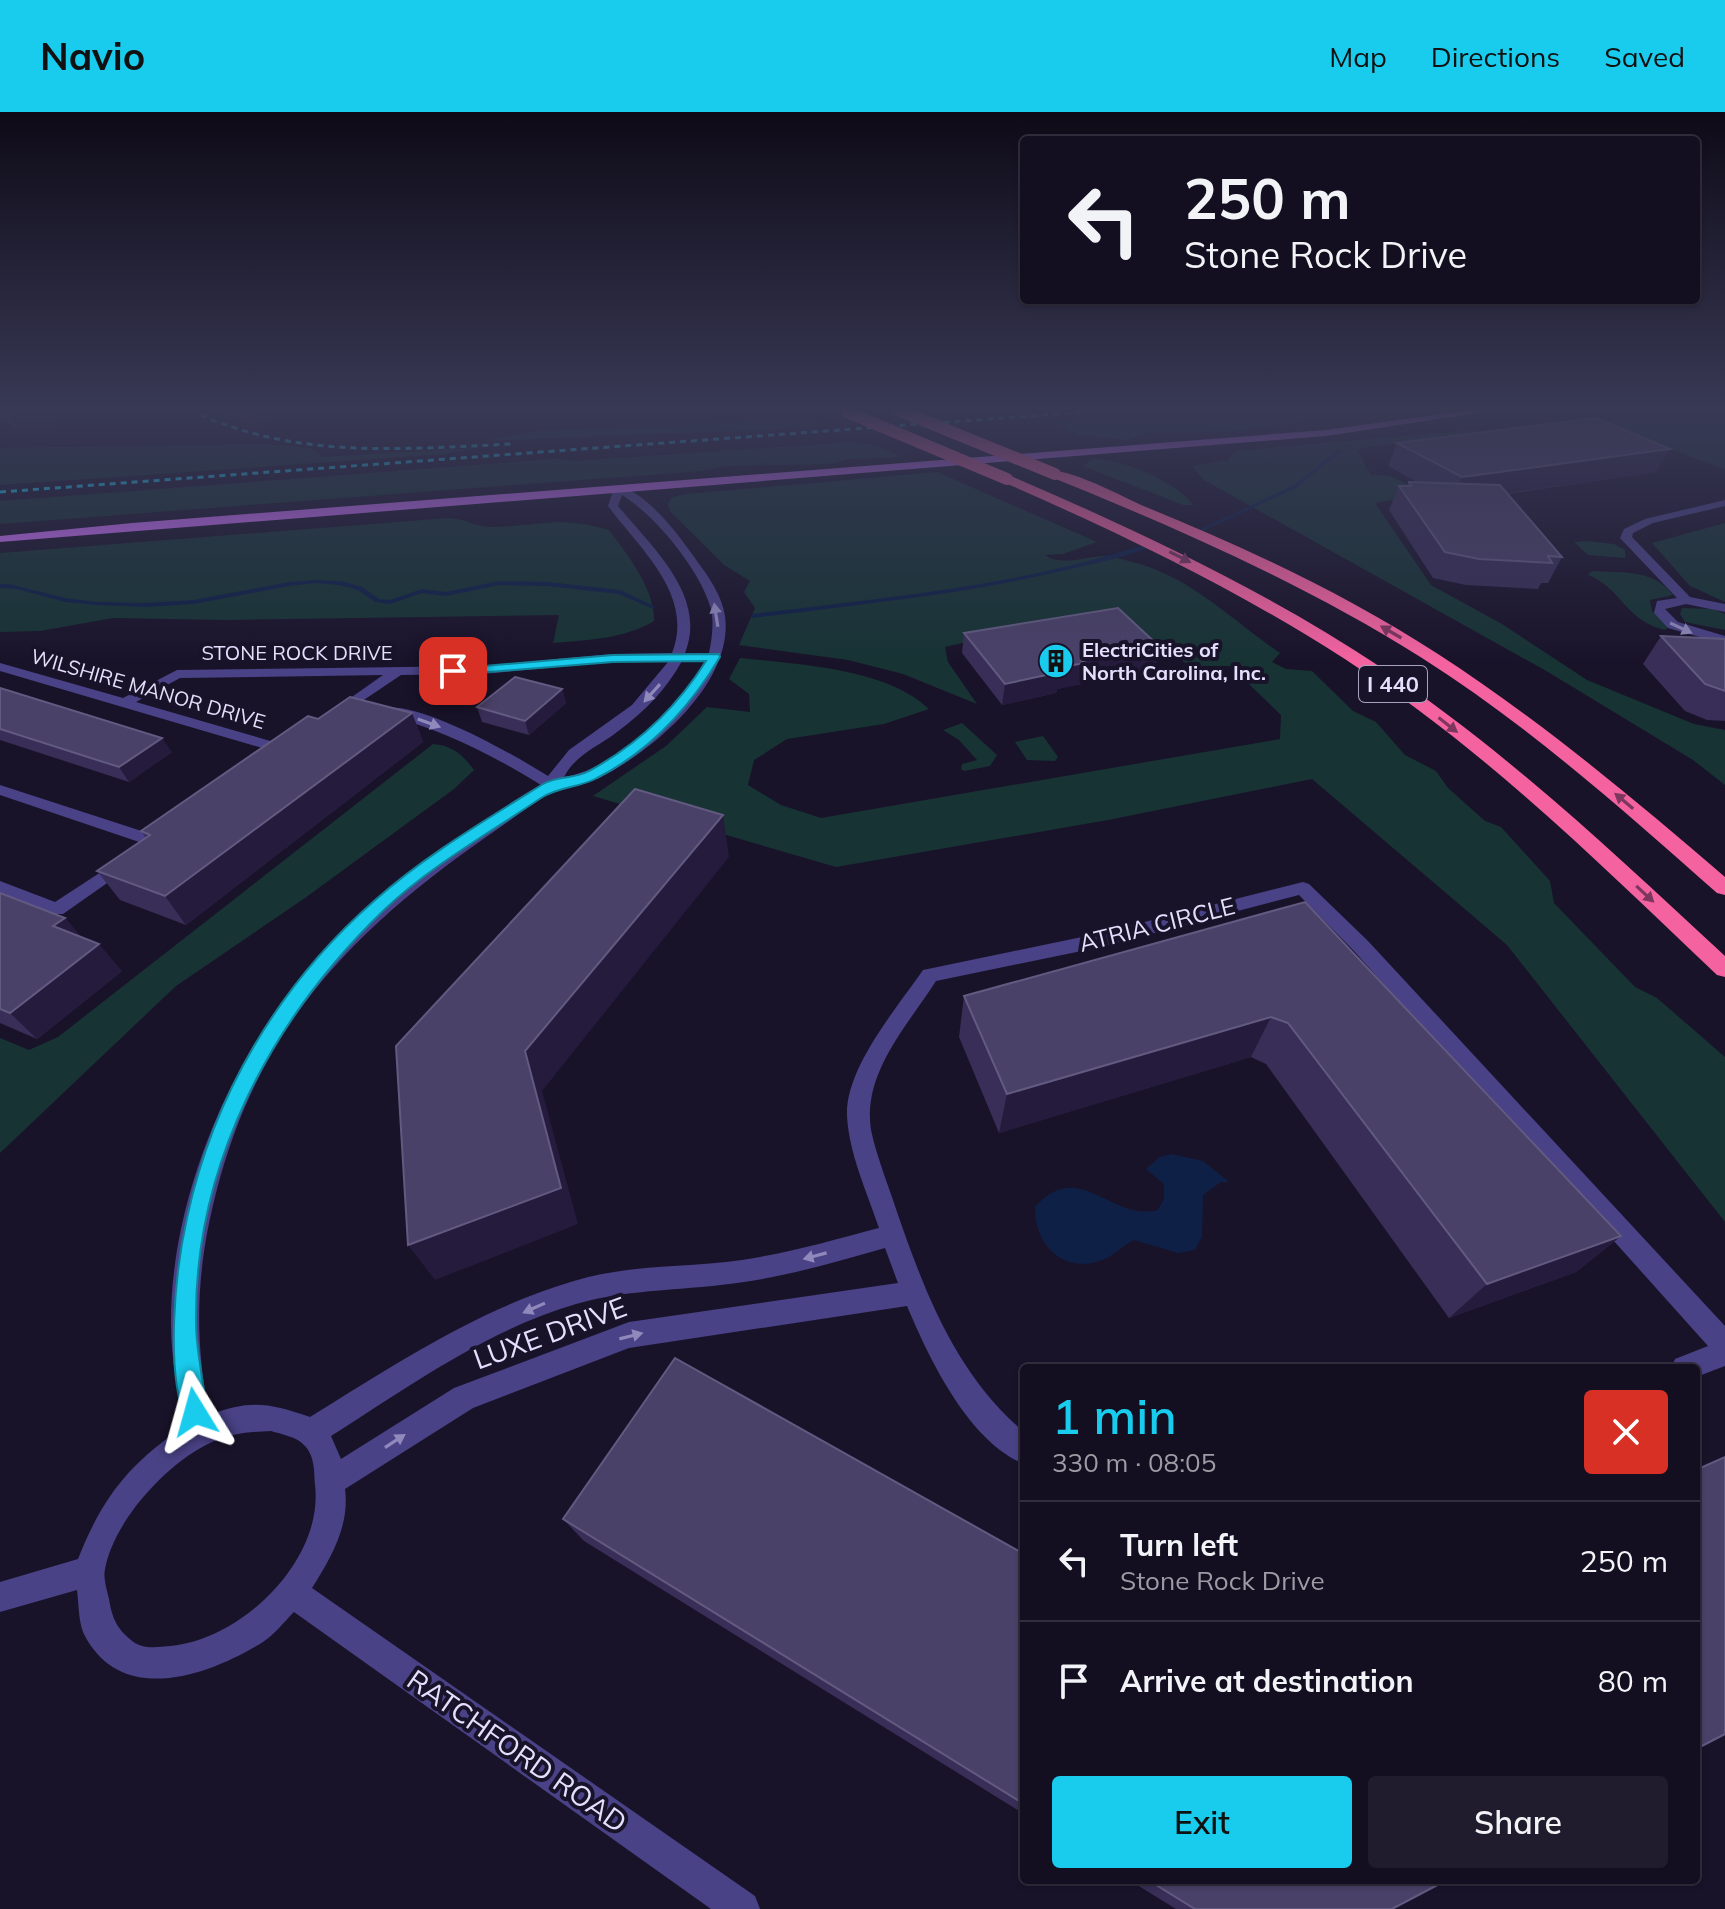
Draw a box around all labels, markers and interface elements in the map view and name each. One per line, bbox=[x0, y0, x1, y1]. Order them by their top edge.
text: Navio bbox=[40, 32, 145, 80]
text: Map bbox=[1329, 39, 1387, 74]
text: Directions bbox=[1431, 39, 1560, 74]
text: Saved bbox=[1604, 39, 1685, 74]
text: 250 m bbox=[1184, 163, 1351, 233]
icon: left bbox=[1052, 168, 1156, 272]
text: Stone Rock Drive bbox=[1184, 232, 1467, 277]
one-way arrow bbox=[1169, 551, 1192, 564]
one-way arrow bbox=[710, 602, 722, 627]
one-way arrow bbox=[1669, 621, 1692, 634]
one-way arrow bbox=[1379, 625, 1402, 639]
pin bbox=[419, 637, 487, 705]
place label: ElectriCities of North Carolina, Inc. bbox=[1082, 637, 1266, 685]
street label: STONE ROCK DRIVE bbox=[201, 640, 393, 665]
building icon: ElectriCities of North Carolina, Inc. bbox=[1037, 642, 1075, 680]
street label: WILSHIRE MANOR DRIVE bbox=[28, 643, 268, 734]
icon: arrive bbox=[431, 649, 475, 693]
road number: I 440 bbox=[1359, 666, 1427, 702]
one-way arrow bbox=[644, 683, 662, 702]
one-way arrow bbox=[1438, 716, 1458, 732]
one-way arrow bbox=[417, 717, 441, 729]
one-way arrow bbox=[1614, 793, 1634, 810]
one-way arrow bbox=[1635, 884, 1654, 903]
street label: ATRIA CIRCLE bbox=[1076, 890, 1238, 958]
one-way arrow bbox=[803, 1250, 827, 1263]
street label: LUXE DRIVE bbox=[469, 1289, 631, 1376]
one-way arrow bbox=[522, 1301, 546, 1314]
one-way arrow bbox=[619, 1329, 644, 1341]
position arrow bbox=[153, 1370, 237, 1454]
text: 1 min bbox=[1052, 1386, 1177, 1446]
button: close bbox=[1584, 1390, 1668, 1474]
one-way arrow bbox=[384, 1433, 405, 1448]
text: 330 m · 08:05 bbox=[1052, 1446, 1216, 1479]
text: Turn left bbox=[1120, 1526, 1238, 1564]
icon: left bbox=[1052, 1539, 1096, 1583]
text: 250 m bbox=[1580, 1542, 1668, 1580]
text: Stone Rock Drive bbox=[1120, 1564, 1325, 1597]
icon: arrive bbox=[1052, 1659, 1096, 1703]
street label: RATCHFORD ROAD bbox=[401, 1662, 634, 1840]
text: Arrive at destination bbox=[1120, 1662, 1414, 1700]
text: 80 m bbox=[1598, 1662, 1668, 1700]
button: Exit bbox=[1052, 1776, 1352, 1868]
button: Share bbox=[1368, 1776, 1668, 1868]

